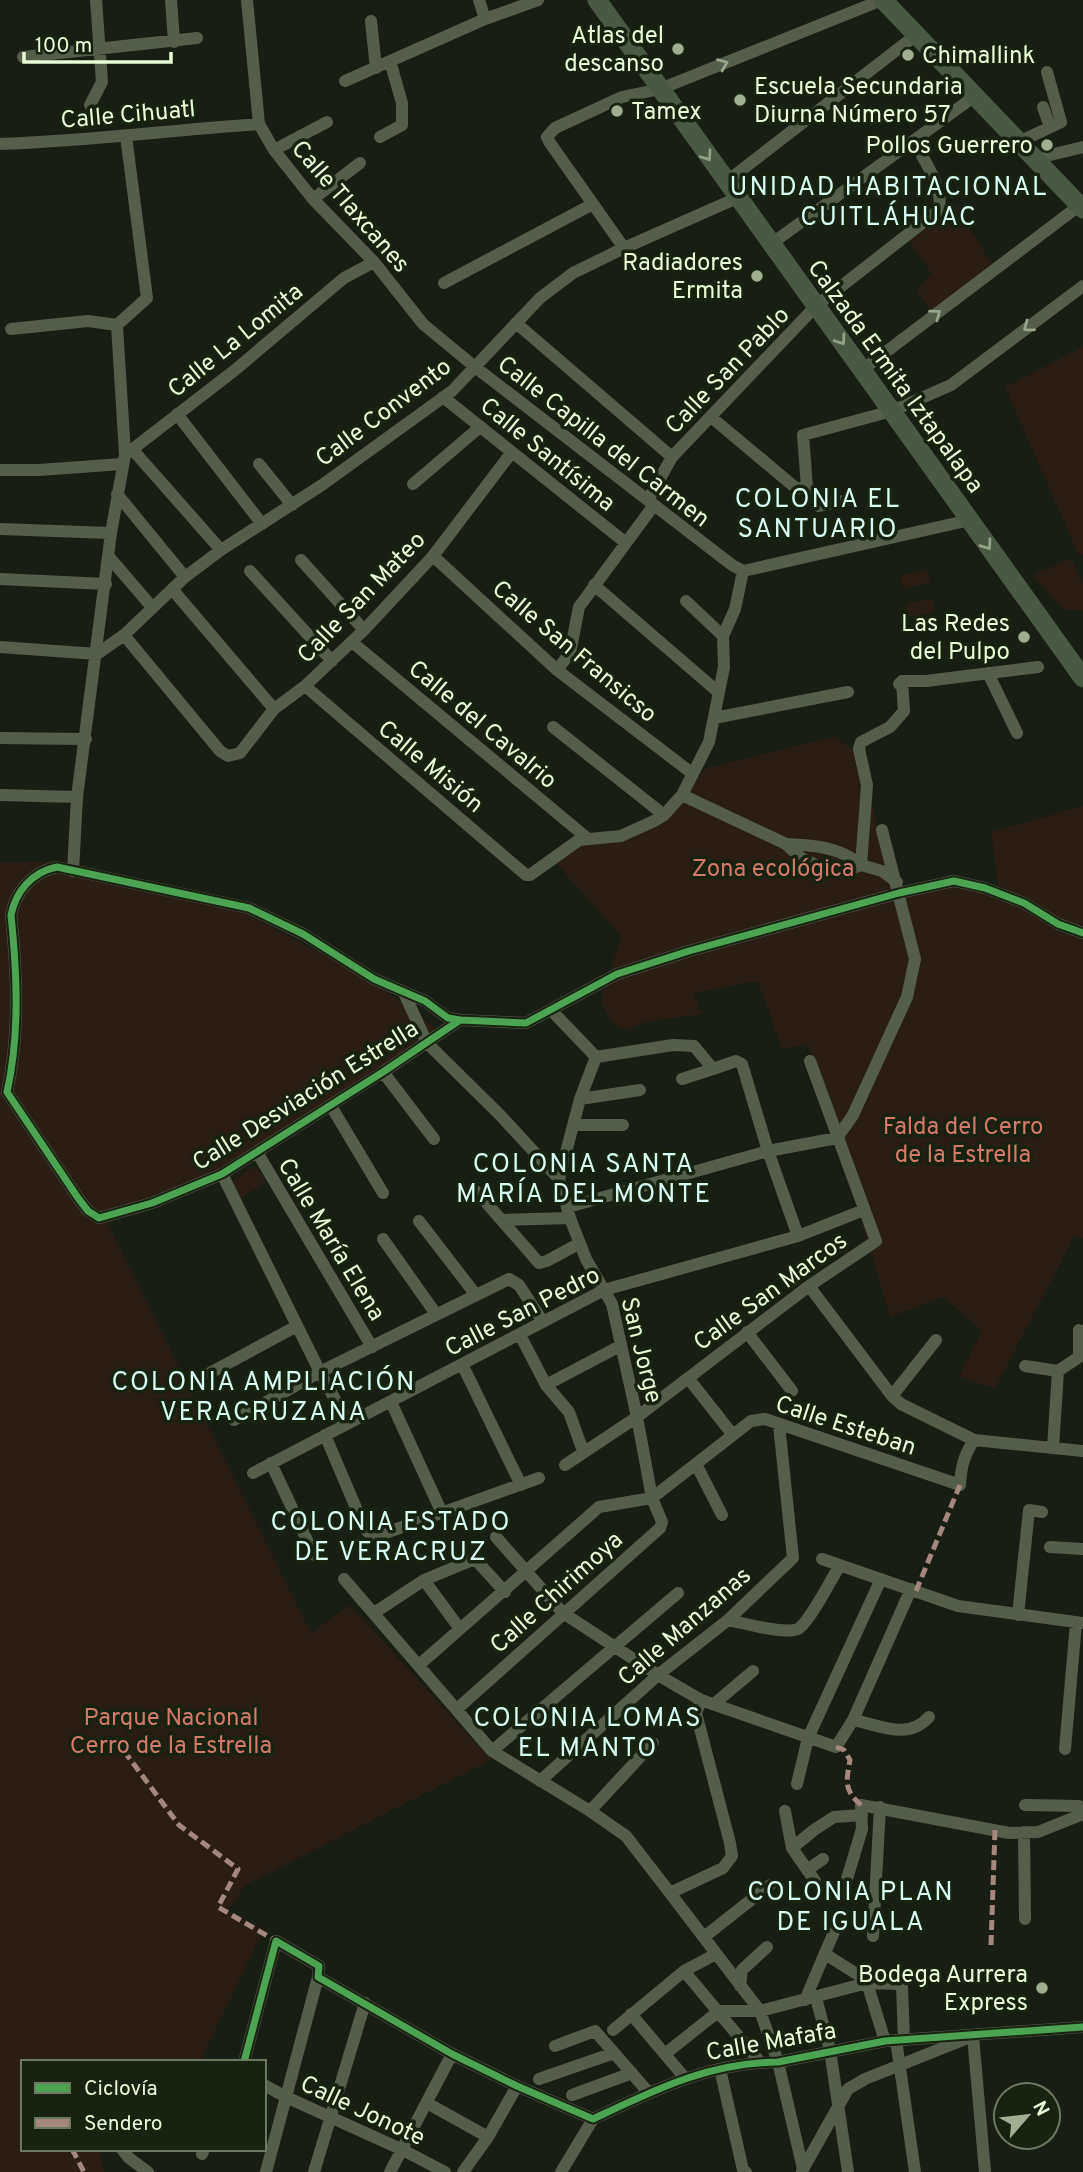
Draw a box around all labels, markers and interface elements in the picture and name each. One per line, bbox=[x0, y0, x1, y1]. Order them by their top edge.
scale bar bbox=[24, 21, 172, 65]
place label: Atlas del descanso bbox=[564, 22, 664, 80]
text: 100 m bbox=[35, 33, 92, 60]
marker: Atlas del descanso bbox=[670, 41, 686, 57]
place label: Chimallink bbox=[922, 42, 1035, 72]
marker: Chimallink bbox=[900, 47, 916, 63]
one-way arrow bbox=[717, 58, 729, 72]
place label: Escuela Secundaria Diurna Número 57 bbox=[754, 73, 963, 131]
marker: Escuela Secundaria Diurna Número 57 bbox=[732, 92, 748, 108]
street label: Calle Cihuatl bbox=[59, 95, 197, 137]
place label: Tamex bbox=[631, 98, 702, 128]
marker: Tamex bbox=[609, 103, 625, 119]
place label: Pollos Guerrero bbox=[866, 132, 1033, 162]
street label: Calle Tlaxcanes bbox=[284, 135, 415, 280]
marker: Pollos Guerrero bbox=[1039, 137, 1055, 153]
one-way arrow bbox=[699, 148, 712, 161]
district label: UNIDAD HABITACIONAL CUITLÁHUAC bbox=[730, 172, 1048, 235]
place label: Radiadores Ermita bbox=[622, 249, 743, 307]
street label: Calzada Ermita Iztapalapa bbox=[800, 255, 989, 500]
marker: Radiadores Ermita bbox=[749, 268, 765, 284]
street label: Calle La Lomita bbox=[162, 278, 310, 405]
street label: Calle San Pablo bbox=[660, 301, 797, 442]
one-way arrow bbox=[929, 310, 941, 322]
one-way arrow bbox=[1023, 319, 1036, 331]
one-way arrow bbox=[833, 332, 845, 345]
street label: Calle Capilla del Carmen bbox=[490, 350, 715, 535]
street label: Calle Convento bbox=[310, 353, 458, 474]
street label: Calle Santísima bbox=[473, 392, 620, 519]
district label: COLONIA EL SANTUARIO bbox=[735, 484, 901, 547]
street label: Calle San Mateo bbox=[292, 526, 433, 671]
one-way arrow bbox=[979, 537, 991, 550]
street label: Calle San Fransicso bbox=[485, 575, 662, 730]
place label: Las Redes del Pulpo bbox=[901, 610, 1010, 668]
marker: Las Redes del Pulpo bbox=[1016, 629, 1032, 645]
street label: Calle del Cavalrio bbox=[401, 655, 562, 797]
street label: Calle Misión bbox=[371, 715, 489, 820]
park label: Zona ecológica bbox=[692, 855, 854, 885]
street label: Calle Desviación Estrella bbox=[188, 1015, 425, 1179]
park label: Falda del Cerro de la Estrella bbox=[883, 1113, 1043, 1171]
district label: COLONIA SANTA MARÍA DEL MONTE bbox=[456, 1149, 712, 1212]
street label: Calle María Elena bbox=[270, 1153, 391, 1327]
street label: Calle San Marcos bbox=[688, 1227, 854, 1358]
street label: Calle San Pedro bbox=[440, 1261, 605, 1365]
street label: San Jorge bbox=[612, 1295, 668, 1406]
district label: COLONIA AMPLIACIÓN VERACRUZANA bbox=[112, 1365, 416, 1430]
street label: Calle Esteban bbox=[771, 1390, 920, 1464]
district label: COLONIA ESTADO DE VERACRUZ bbox=[271, 1507, 511, 1570]
street label: Calle Chirimoya bbox=[485, 1526, 630, 1661]
street label: Calle Manzanas bbox=[613, 1561, 758, 1694]
district label: COLONIA LOMAS EL MANTO bbox=[474, 1703, 702, 1766]
park label: Parque Nacional Cerro de la Estrella bbox=[70, 1704, 272, 1762]
district label: COLONIA PLAN DE IGUALA bbox=[747, 1877, 955, 1940]
place label: Bodega Aurrera Express bbox=[858, 1961, 1028, 2019]
marker: Bodega Aurrera Express bbox=[1034, 1980, 1050, 1996]
street label: Calle Mafafa bbox=[704, 2017, 839, 2069]
legend bbox=[21, 2060, 266, 2151]
street label: Calle Jonote bbox=[295, 2070, 429, 2154]
text: Ciclovía bbox=[84, 2076, 158, 2103]
north arrow bbox=[992, 2081, 1062, 2151]
text: N bbox=[1026, 2097, 1054, 2121]
text: Sendero bbox=[84, 2111, 163, 2138]

